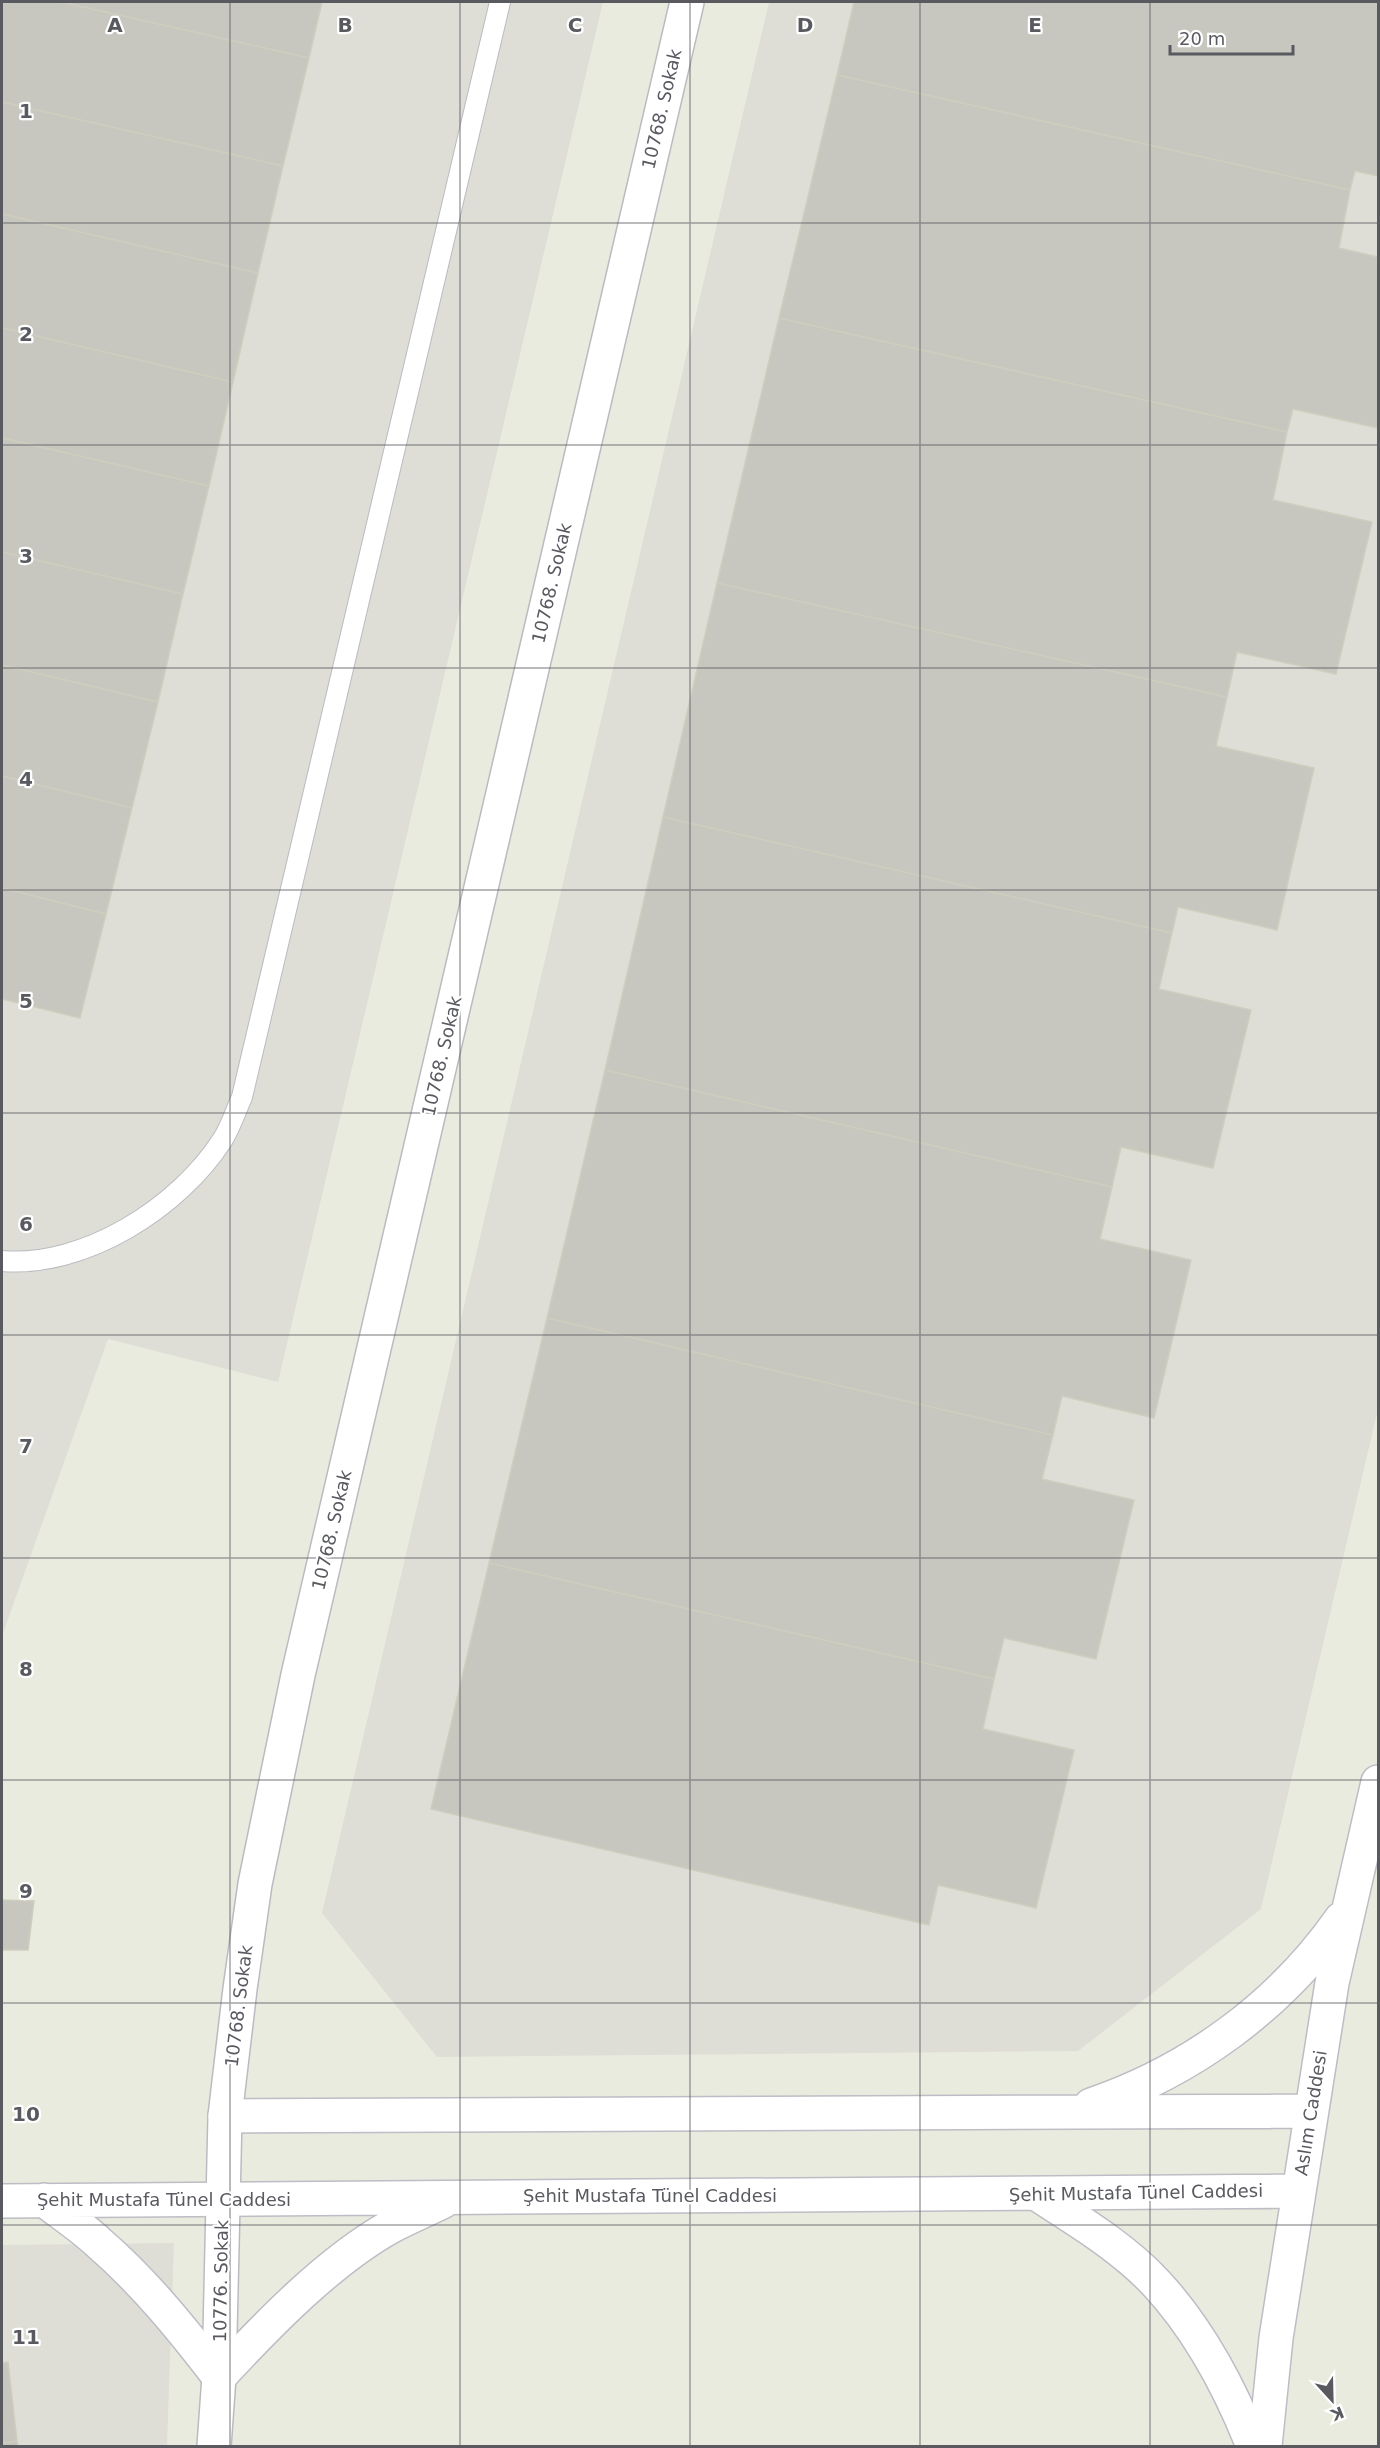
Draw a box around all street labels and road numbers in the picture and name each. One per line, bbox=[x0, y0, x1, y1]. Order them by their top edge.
street label: 10768. Sokak bbox=[637, 46, 686, 171]
street label: 10768. Sokak bbox=[527, 520, 576, 645]
street label: 10768. Sokak bbox=[417, 993, 466, 1118]
street label: 10768. Sokak bbox=[307, 1467, 356, 1592]
street label: 10768. Sokak bbox=[221, 1943, 256, 2068]
street label: Aslım Caddesi bbox=[1290, 2049, 1331, 2177]
street label: Şehit Mustafa Tünel Caddesi bbox=[1009, 2180, 1263, 2205]
street label: Şehit Mustafa Tünel Caddesi bbox=[523, 2185, 777, 2206]
street label: Şehit Mustafa Tünel Caddesi bbox=[37, 2189, 291, 2210]
street label: 10776. Sokak bbox=[209, 2219, 232, 2343]

